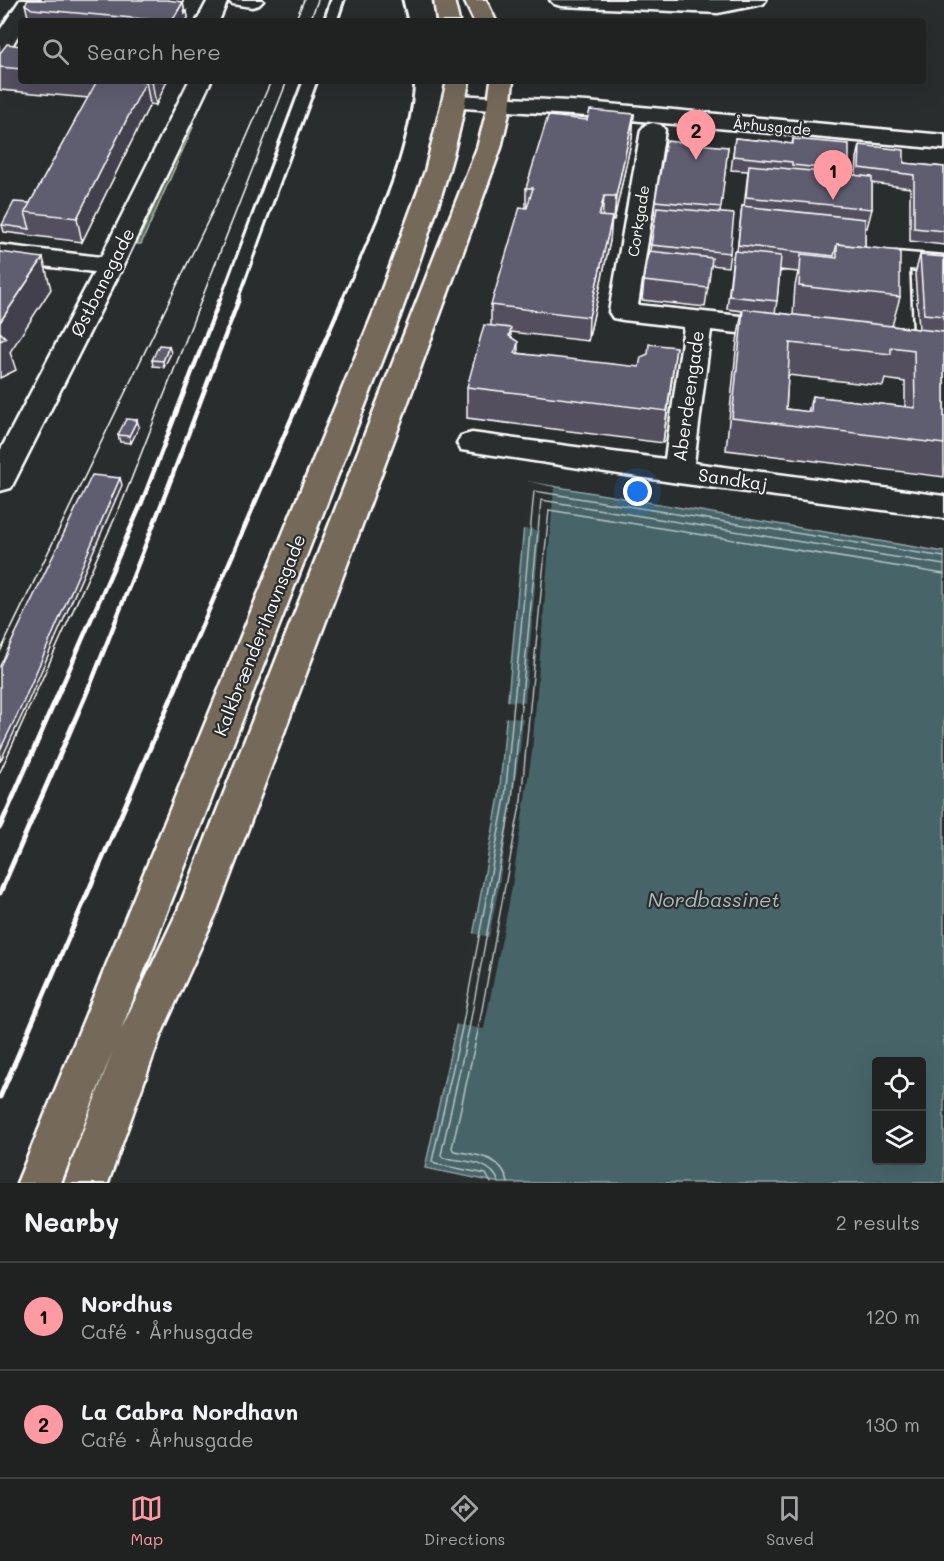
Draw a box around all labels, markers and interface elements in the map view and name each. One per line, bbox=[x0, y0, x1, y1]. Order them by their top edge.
search box bbox=[18, 18, 926, 84]
icon: search bbox=[39, 35, 72, 68]
text: Search here bbox=[87, 37, 221, 66]
pin: 2 bbox=[676, 110, 716, 160]
street label: Århusgade bbox=[732, 113, 812, 139]
pin: 1 bbox=[814, 150, 852, 200]
street label: Corkgade bbox=[622, 184, 654, 258]
street label: Østbanegade bbox=[64, 224, 140, 340]
street label: Aberdeengade bbox=[667, 329, 709, 463]
street label: Sandkaj bbox=[697, 462, 769, 496]
your location bbox=[623, 477, 652, 506]
street label: Kalkbrænderihavnsgade bbox=[208, 531, 310, 739]
water label: Nordbassinet bbox=[648, 886, 780, 912]
map controls bbox=[872, 1057, 926, 1165]
button: locate bbox=[872, 1057, 926, 1111]
button: layers bbox=[872, 1111, 926, 1165]
text: Nearby bbox=[24, 1205, 119, 1239]
text: 2 results bbox=[836, 1209, 920, 1235]
text: Nordhus bbox=[81, 1289, 173, 1318]
text: 1 bbox=[39, 1303, 48, 1329]
text: 120 m bbox=[865, 1303, 920, 1329]
text: Café · Århusgade bbox=[81, 1318, 254, 1344]
text: La Cabra Nordhavn bbox=[81, 1397, 298, 1426]
text: 2 bbox=[38, 1411, 49, 1437]
text: 130 m bbox=[865, 1411, 920, 1437]
text: Café · Århusgade bbox=[81, 1426, 254, 1452]
tab: Map bbox=[130, 1492, 163, 1549]
tab: Directions bbox=[424, 1492, 505, 1549]
tab: Saved bbox=[766, 1492, 814, 1549]

